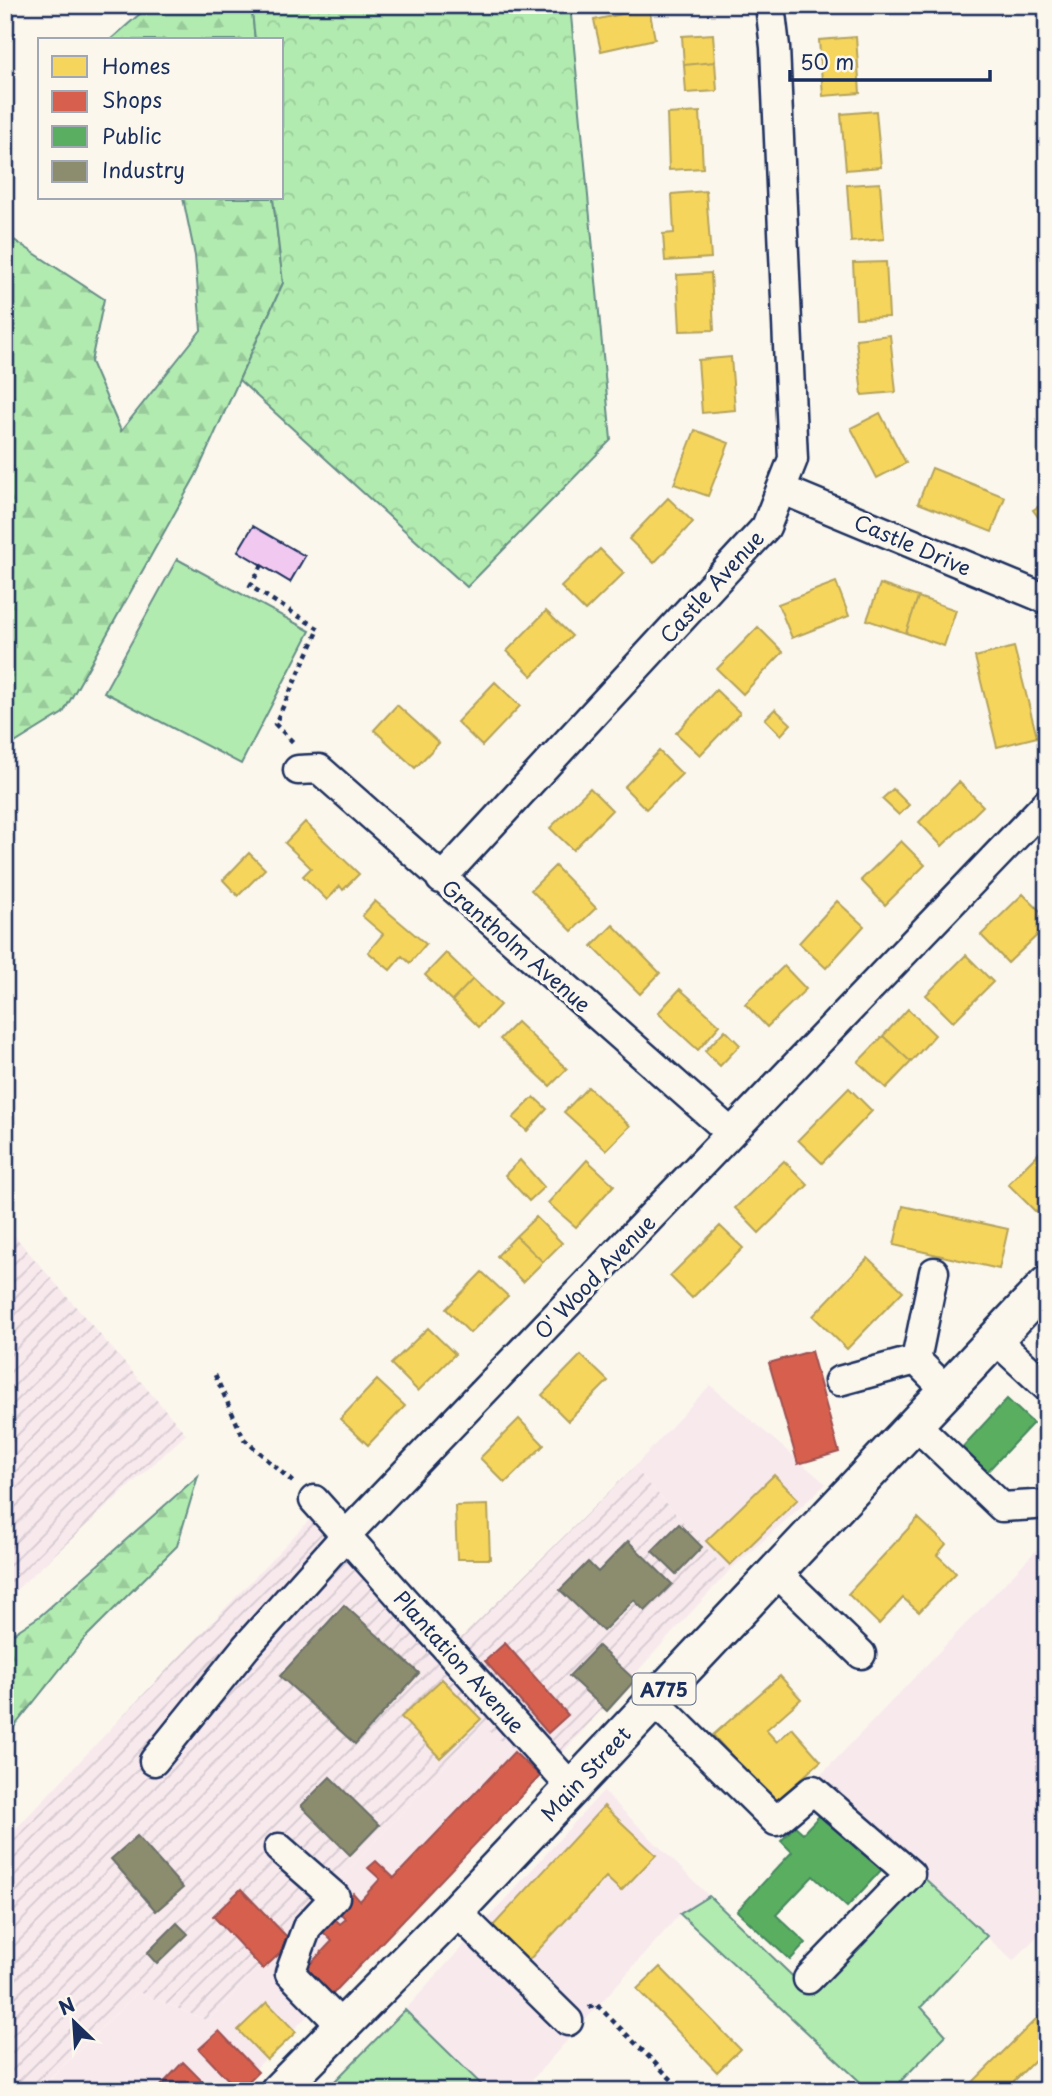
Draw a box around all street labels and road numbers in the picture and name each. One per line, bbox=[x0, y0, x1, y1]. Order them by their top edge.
street label: Castle Drive bbox=[849, 505, 977, 583]
street label: Castle Avenue bbox=[651, 522, 771, 650]
street label: Grantholm Avenue bbox=[435, 871, 599, 1019]
street label: O' Wood Avenue bbox=[526, 1206, 662, 1346]
street label: Plantation Avenue bbox=[387, 1582, 533, 1740]
road number: A775 bbox=[632, 1674, 696, 1704]
street label: Main Street bbox=[532, 1718, 638, 1828]

